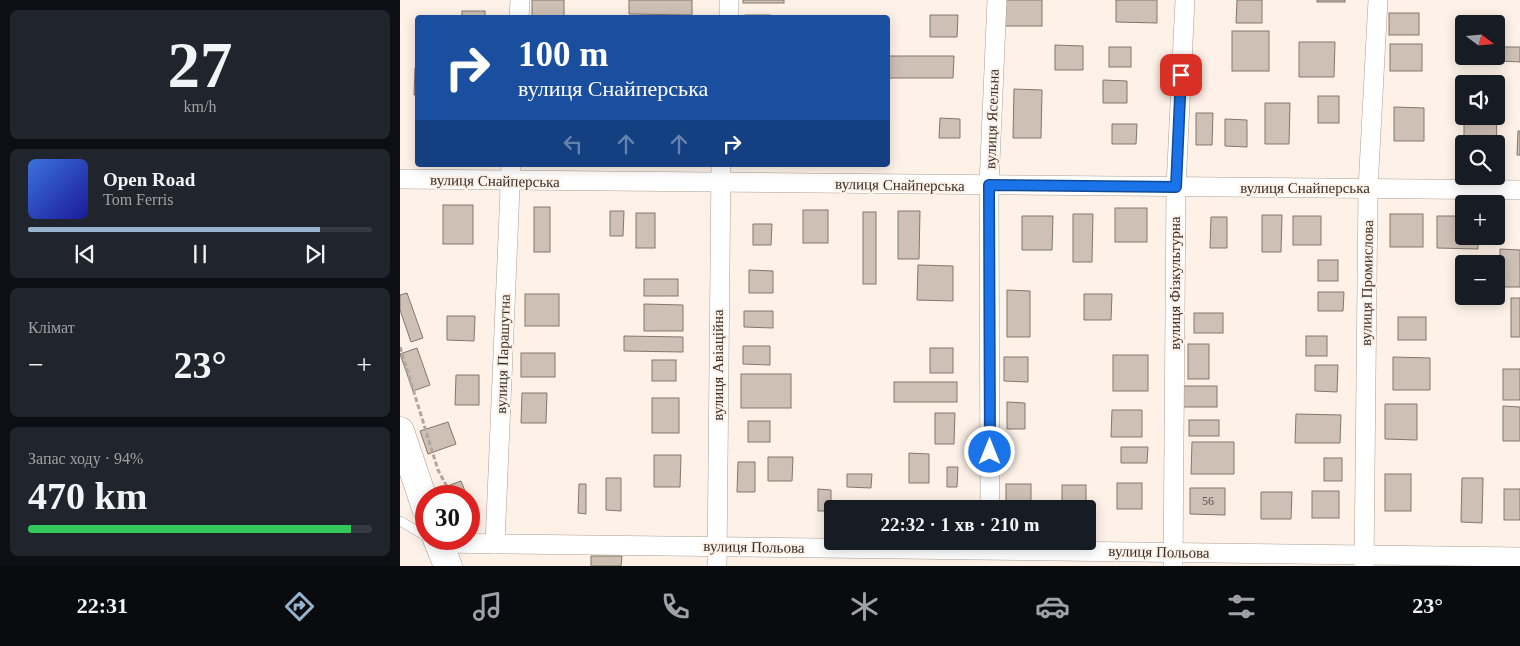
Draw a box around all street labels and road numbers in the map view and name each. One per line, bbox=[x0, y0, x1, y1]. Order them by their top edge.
street label: вулиця Ясельна bbox=[982, 68, 1002, 169]
street label: вулиця Снайперська bbox=[430, 172, 560, 190]
street label: вулиця Снайперська bbox=[835, 176, 965, 194]
street label: вулиця Снайперська bbox=[1240, 180, 1370, 196]
street label: вулиця Фізкультурна bbox=[1167, 216, 1183, 350]
street label: вулиця Промислова bbox=[1358, 220, 1376, 346]
street label: вулиця Парашутна bbox=[493, 294, 513, 414]
street label: вулиця Авіаційна bbox=[710, 309, 726, 421]
street label: вулиця Польова bbox=[703, 538, 805, 556]
street label: вулиця Польова bbox=[1108, 543, 1210, 561]

